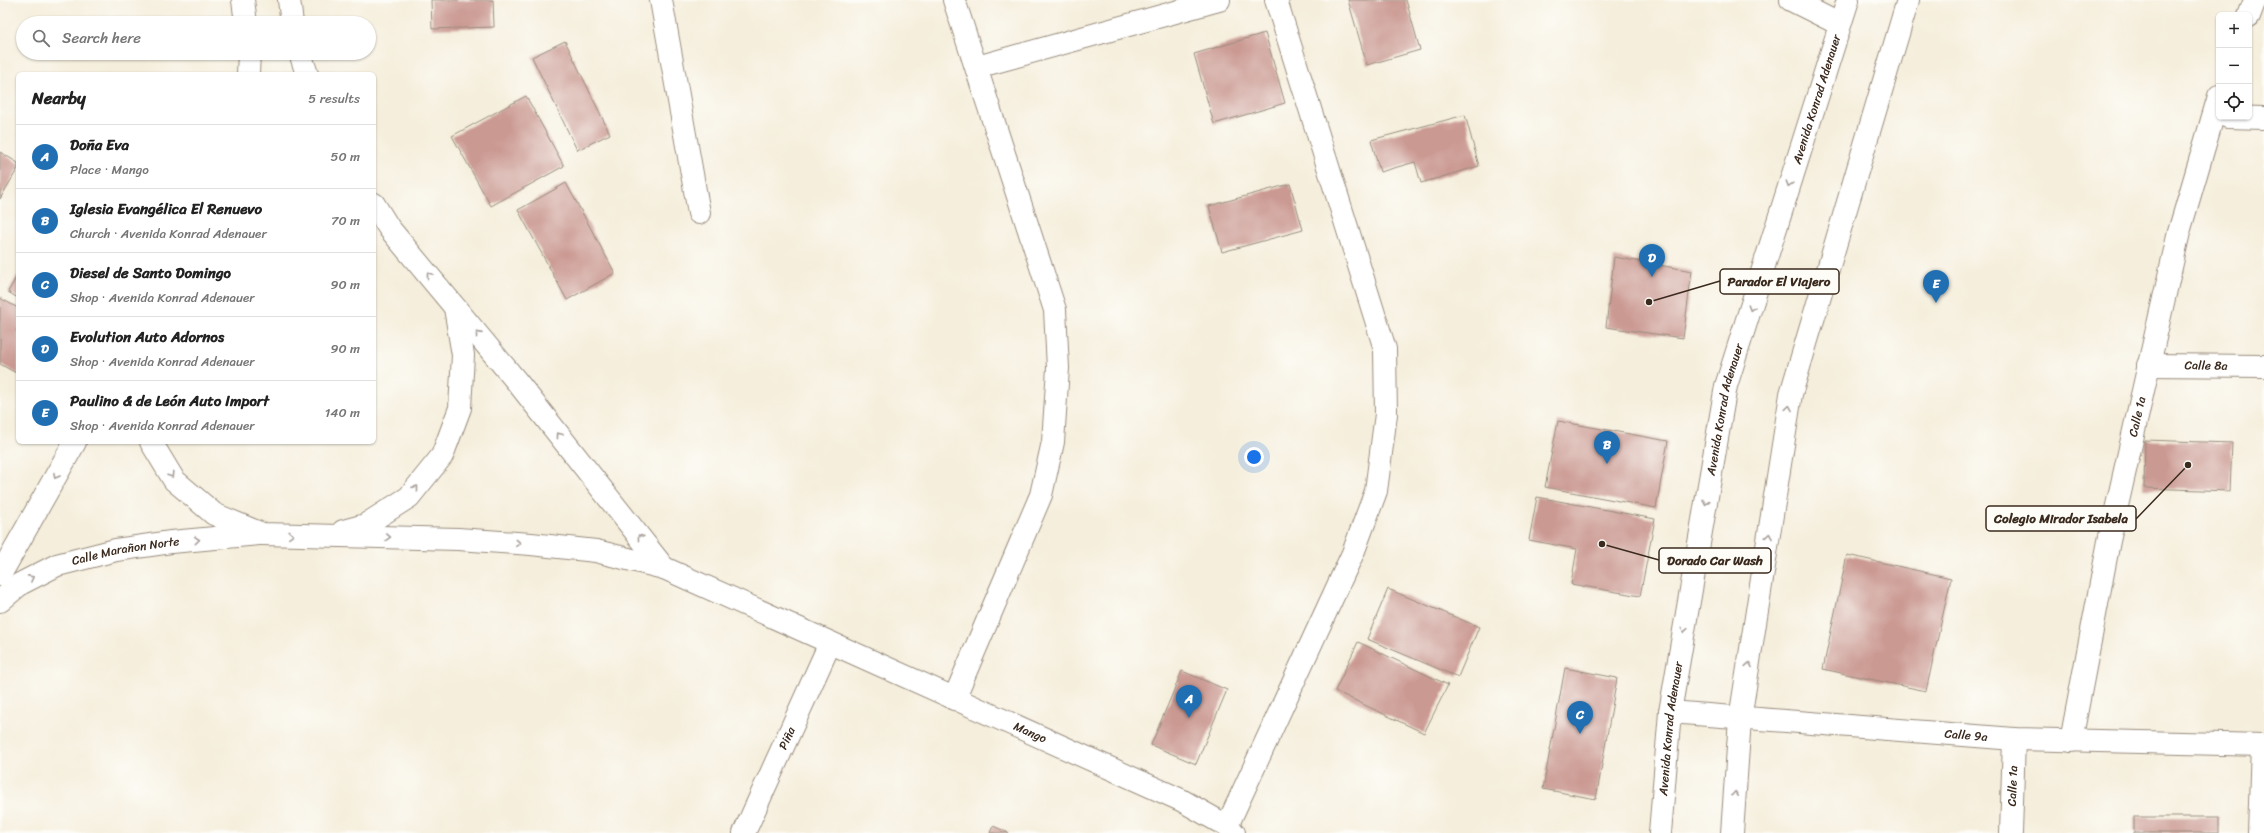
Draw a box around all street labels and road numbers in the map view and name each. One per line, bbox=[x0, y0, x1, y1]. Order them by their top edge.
street label: Avenida Konrad Adenauer bbox=[1786, 31, 1848, 168]
street label: Avenida Konrad Adenauer bbox=[1700, 339, 1750, 478]
street label: Calle 8a bbox=[2184, 354, 2228, 377]
street label: Calle 1a bbox=[2122, 394, 2152, 439]
street label: Calle Marañon Norte bbox=[69, 530, 180, 572]
street label: Avenida Konrad Adenauer bbox=[1652, 659, 1690, 797]
street label: Mango bbox=[1010, 715, 1050, 749]
street label: Piña bbox=[772, 722, 802, 753]
street label: Calle 9a bbox=[1944, 723, 1988, 748]
street label: Calle 1a bbox=[2001, 765, 2024, 807]

